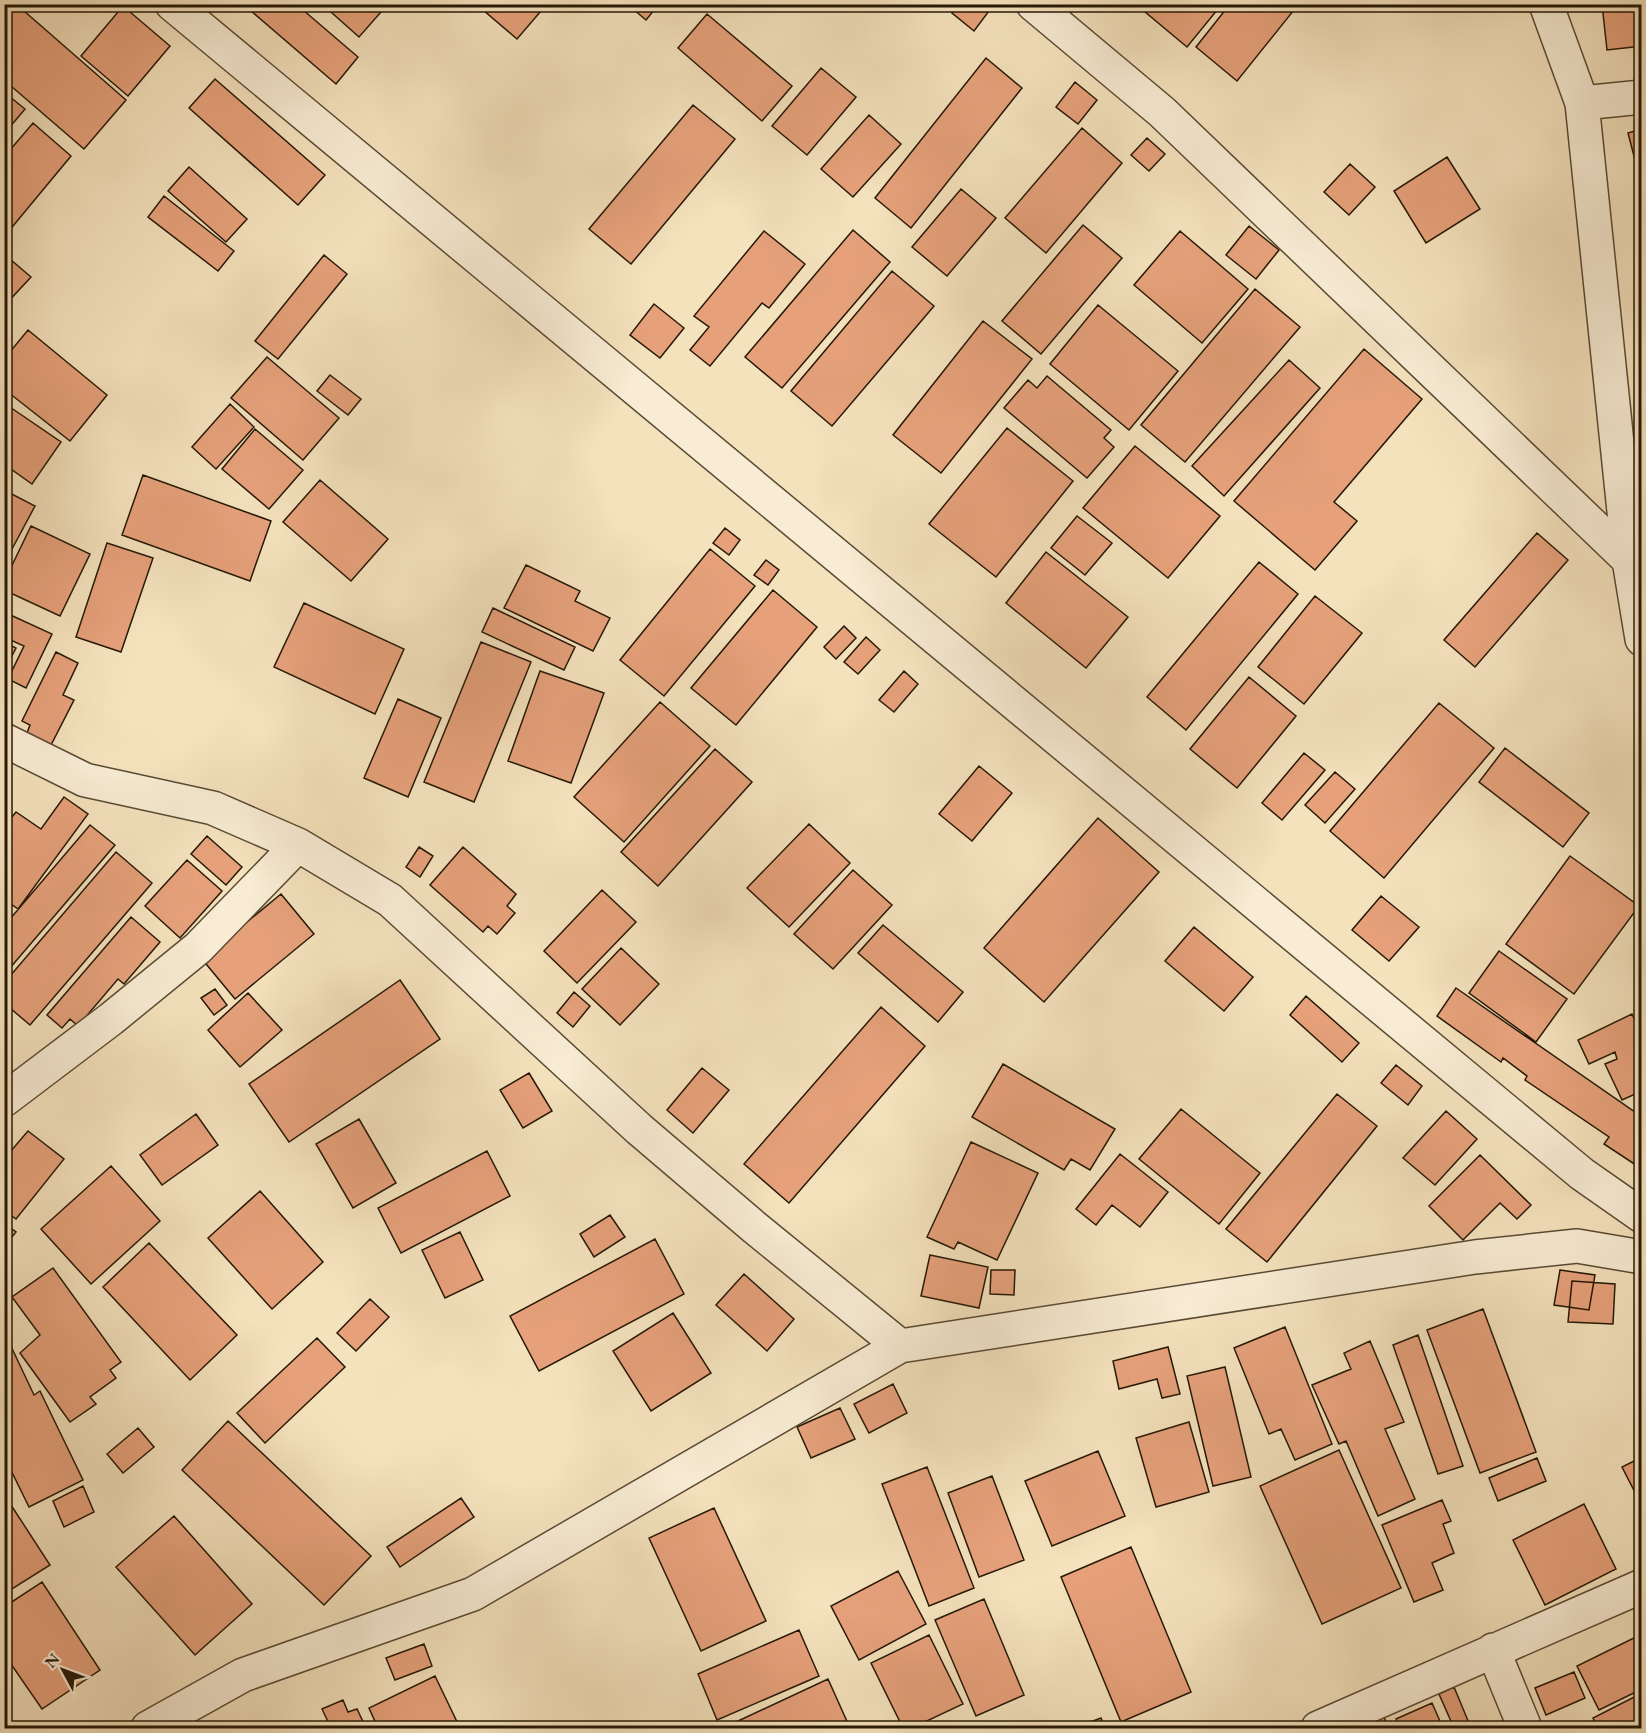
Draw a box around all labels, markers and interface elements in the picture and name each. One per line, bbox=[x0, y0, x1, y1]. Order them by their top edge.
north arrow bbox=[33, 1640, 93, 1700]
text: N bbox=[40, 1649, 64, 1672]

